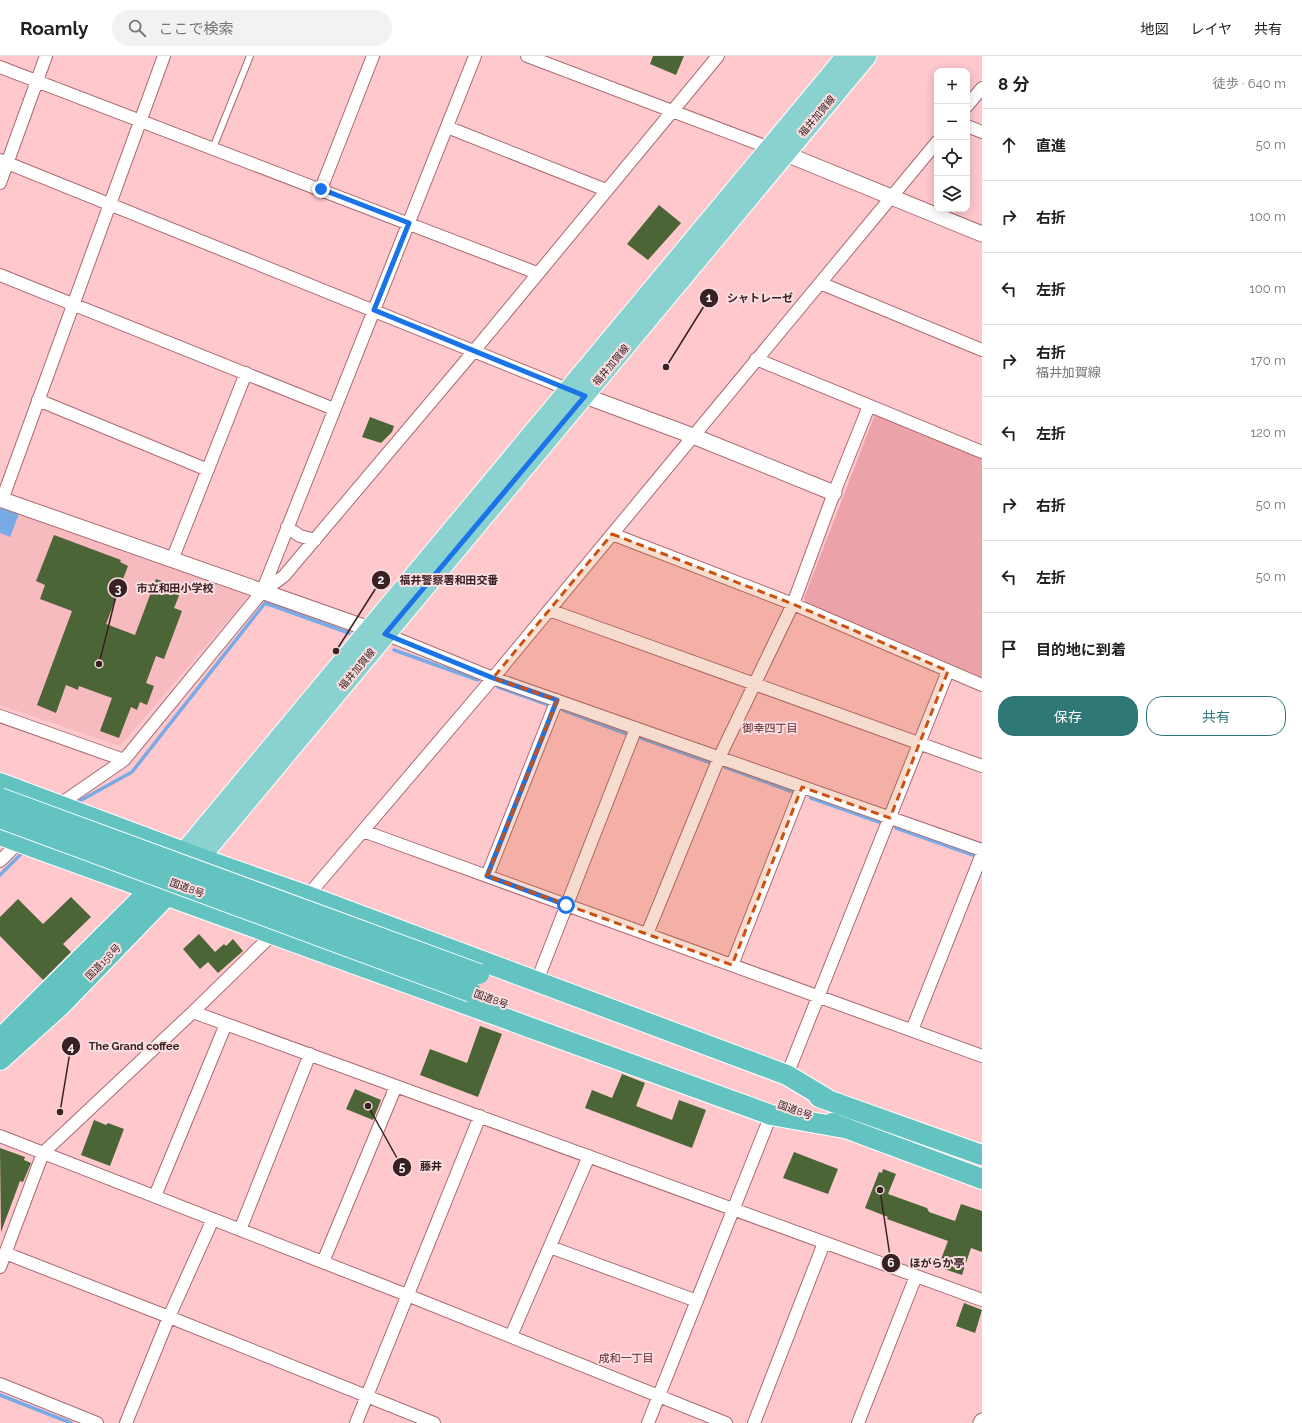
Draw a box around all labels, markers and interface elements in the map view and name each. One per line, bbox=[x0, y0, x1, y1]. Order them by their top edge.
search box bbox=[112, 10, 392, 46]
text: Roamly bbox=[20, 17, 88, 39]
icon: search bbox=[126, 17, 148, 39]
text: ここで検索 bbox=[158, 20, 233, 38]
text: 地図 bbox=[1140, 21, 1168, 37]
text: レイヤ bbox=[1190, 21, 1232, 37]
text: 共有 bbox=[1254, 21, 1282, 37]
map controls bbox=[934, 68, 970, 212]
button: + bbox=[934, 68, 970, 104]
text: 8 分 bbox=[998, 74, 1029, 94]
text: 徒歩 · 640 m bbox=[1213, 76, 1286, 91]
street label: 福井加賀線 bbox=[797, 93, 837, 139]
button: − bbox=[934, 104, 970, 140]
icon: ahead bbox=[998, 134, 1020, 156]
text: 直進 bbox=[1036, 137, 1066, 155]
text: 50 m bbox=[1256, 137, 1286, 152]
button: locate bbox=[934, 140, 970, 176]
button: layers bbox=[934, 176, 970, 212]
route end bbox=[312, 180, 330, 198]
icon: right bbox=[998, 206, 1020, 228]
text: 右折 bbox=[1036, 209, 1066, 227]
text: 100 m bbox=[1249, 209, 1286, 224]
icon: left bbox=[998, 278, 1020, 300]
text: 左折 bbox=[1036, 281, 1066, 299]
text: 100 m bbox=[1249, 281, 1286, 296]
callout: シャトレーゼ bbox=[699, 286, 801, 309]
text: 1 bbox=[706, 291, 712, 305]
text: シャトレーゼ bbox=[727, 292, 793, 305]
street label: 福井加賀線 bbox=[591, 342, 631, 388]
text: 右折 bbox=[1036, 344, 1066, 362]
icon: right bbox=[998, 350, 1020, 372]
text: 170 m bbox=[1250, 353, 1286, 368]
text: 福井加賀線 bbox=[1036, 365, 1101, 380]
icon: left bbox=[998, 422, 1020, 444]
text: 左折 bbox=[1036, 425, 1066, 443]
text: 120 m bbox=[1250, 425, 1286, 440]
icon: right bbox=[998, 494, 1020, 516]
text: 右折 bbox=[1036, 497, 1066, 515]
text: 50 m bbox=[1256, 497, 1286, 512]
icon: left bbox=[998, 566, 1020, 588]
callout: 福井警察署和田交番 bbox=[371, 568, 506, 591]
text: 左折 bbox=[1036, 569, 1066, 587]
text: 50 m bbox=[1256, 569, 1286, 584]
text: 2 bbox=[378, 573, 385, 587]
text: 福井警察署和田交番 bbox=[400, 574, 499, 587]
callout: 市立和田小学校 bbox=[108, 577, 221, 600]
text: 3 bbox=[115, 582, 122, 596]
text: 市立和田小学校 bbox=[137, 582, 214, 595]
icon: arrive bbox=[998, 638, 1020, 660]
text: 目的地に到着 bbox=[1036, 641, 1126, 659]
street label: 福井加賀線 bbox=[337, 646, 377, 692]
button: 保存 bbox=[998, 696, 1138, 736]
button: 共有 bbox=[1146, 696, 1286, 736]
district label: 御幸四丁目 bbox=[742, 722, 798, 735]
street label: 国道8号 bbox=[168, 877, 206, 899]
route start bbox=[557, 896, 575, 914]
street label: 国道158号 bbox=[83, 942, 123, 982]
street label: 国道8号 bbox=[472, 988, 510, 1010]
callout: The Grand coffee bbox=[61, 1035, 188, 1058]
text: 4 bbox=[68, 1040, 75, 1054]
text: The Grand coffee bbox=[89, 1040, 180, 1053]
street label: 国道8号 bbox=[776, 1099, 814, 1121]
callout: 藤井 bbox=[392, 1155, 450, 1178]
text: 5 bbox=[399, 1160, 406, 1174]
text: 藤井 bbox=[420, 1160, 442, 1173]
callout: ほがらか亭 bbox=[881, 1252, 972, 1275]
text: 6 bbox=[887, 1256, 895, 1270]
text: ほがらか亭 bbox=[910, 1257, 965, 1270]
district label: 成和一丁目 bbox=[599, 1352, 654, 1365]

